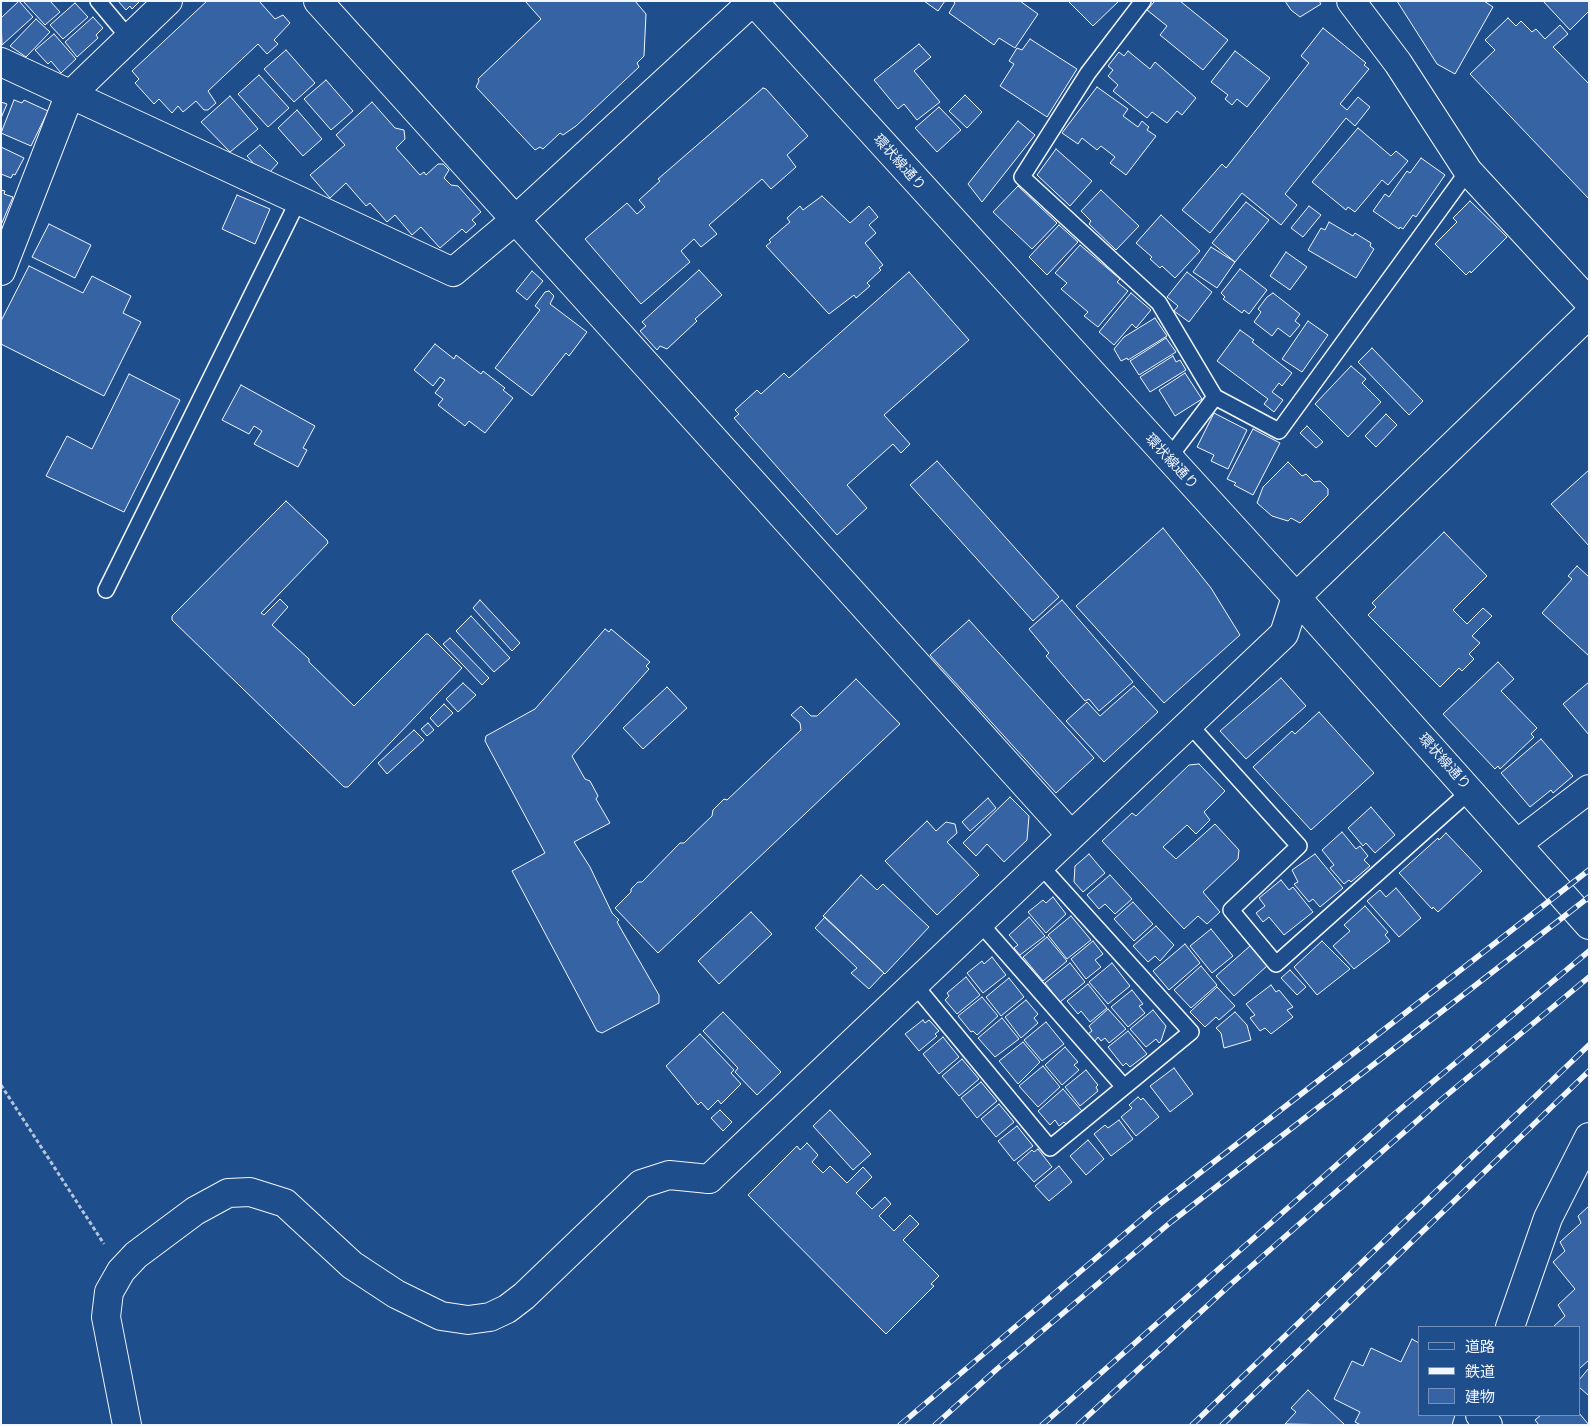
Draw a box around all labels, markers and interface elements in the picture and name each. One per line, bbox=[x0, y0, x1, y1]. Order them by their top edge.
street label: 環状線通り bbox=[869, 131, 929, 195]
street label: 環状線通り bbox=[1141, 431, 1201, 493]
street label: 環状線通り bbox=[1414, 730, 1474, 794]
legend bbox=[1418, 1326, 1580, 1416]
text: 道路 bbox=[1465, 1337, 1495, 1357]
text: 鉄道 bbox=[1465, 1362, 1495, 1382]
text: 建物 bbox=[1465, 1387, 1495, 1407]

